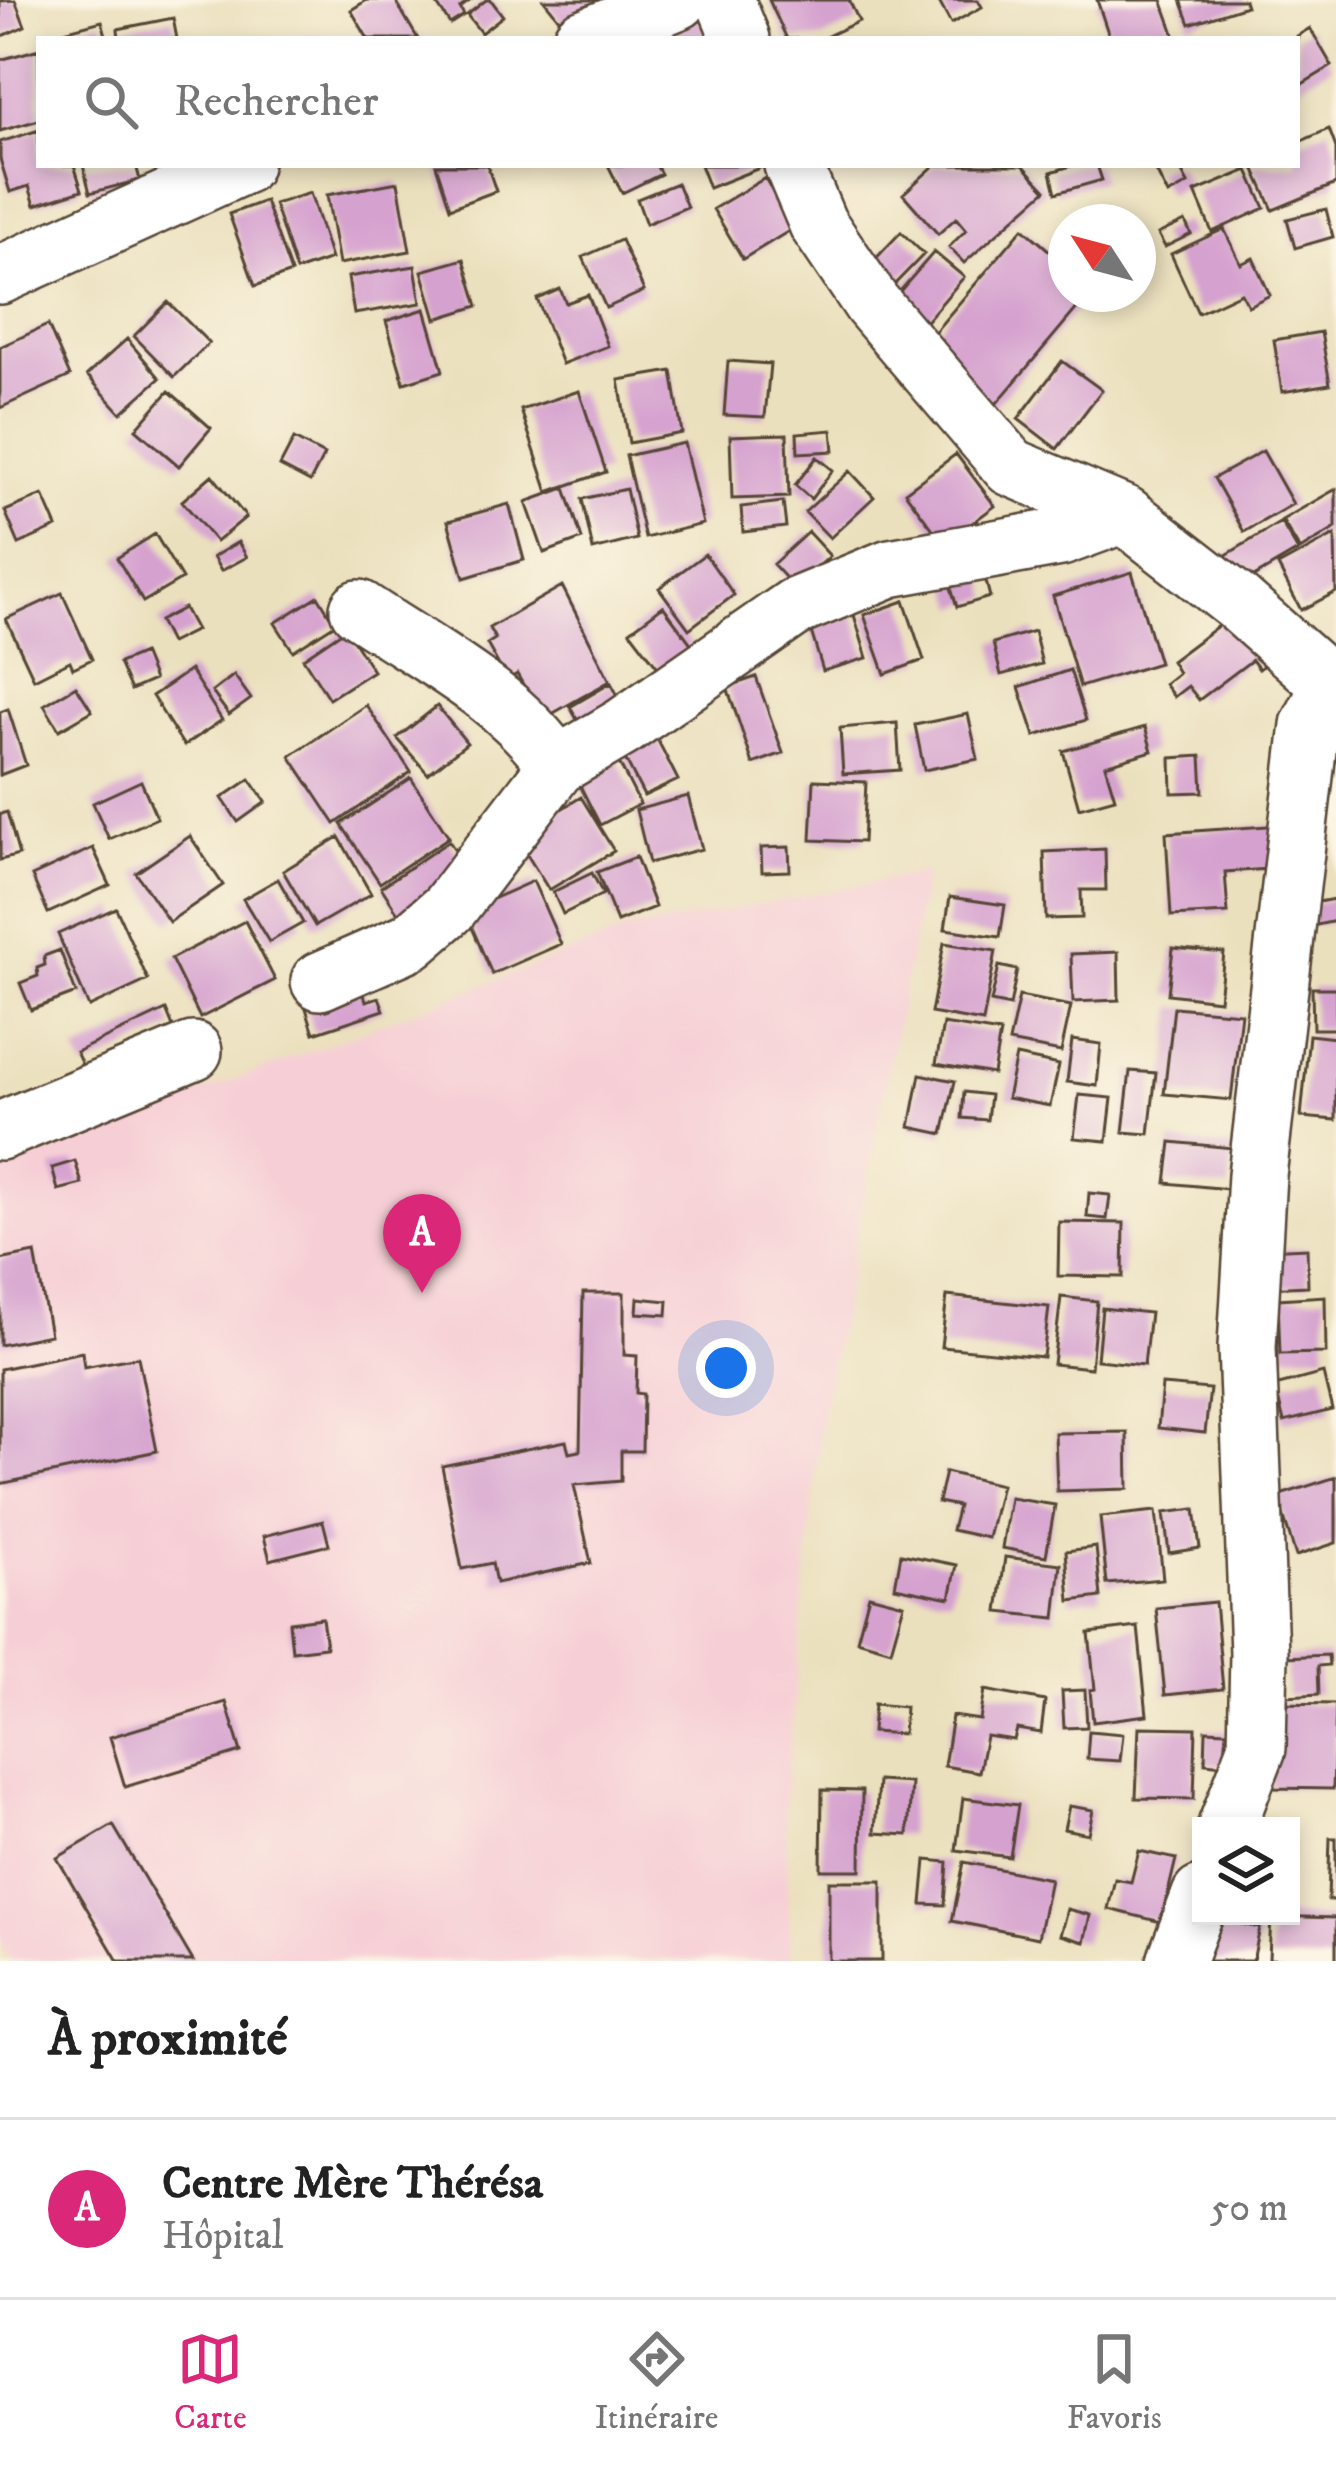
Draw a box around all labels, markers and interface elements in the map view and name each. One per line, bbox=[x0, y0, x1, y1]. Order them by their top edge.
search box bbox=[36, 36, 1300, 168]
icon: search bbox=[78, 69, 144, 135]
text: Rechercher bbox=[174, 74, 379, 130]
north arrow bbox=[1048, 204, 1156, 312]
pin: A bbox=[383, 1194, 461, 1293]
your location bbox=[696, 1338, 756, 1398]
map controls bbox=[1192, 1817, 1300, 1925]
button: layers bbox=[1192, 1817, 1300, 1925]
text: À proximité bbox=[48, 2007, 288, 2071]
text: Centre Mère Thérésa bbox=[162, 2156, 543, 2212]
text: A bbox=[75, 2184, 99, 2233]
text: 50 m bbox=[1210, 2184, 1288, 2233]
text: Hôpital bbox=[162, 2212, 283, 2261]
tab: Carte bbox=[174, 2326, 247, 2439]
tab: Itinéraire bbox=[595, 2326, 718, 2439]
tab: Favoris bbox=[1067, 2326, 1162, 2439]

